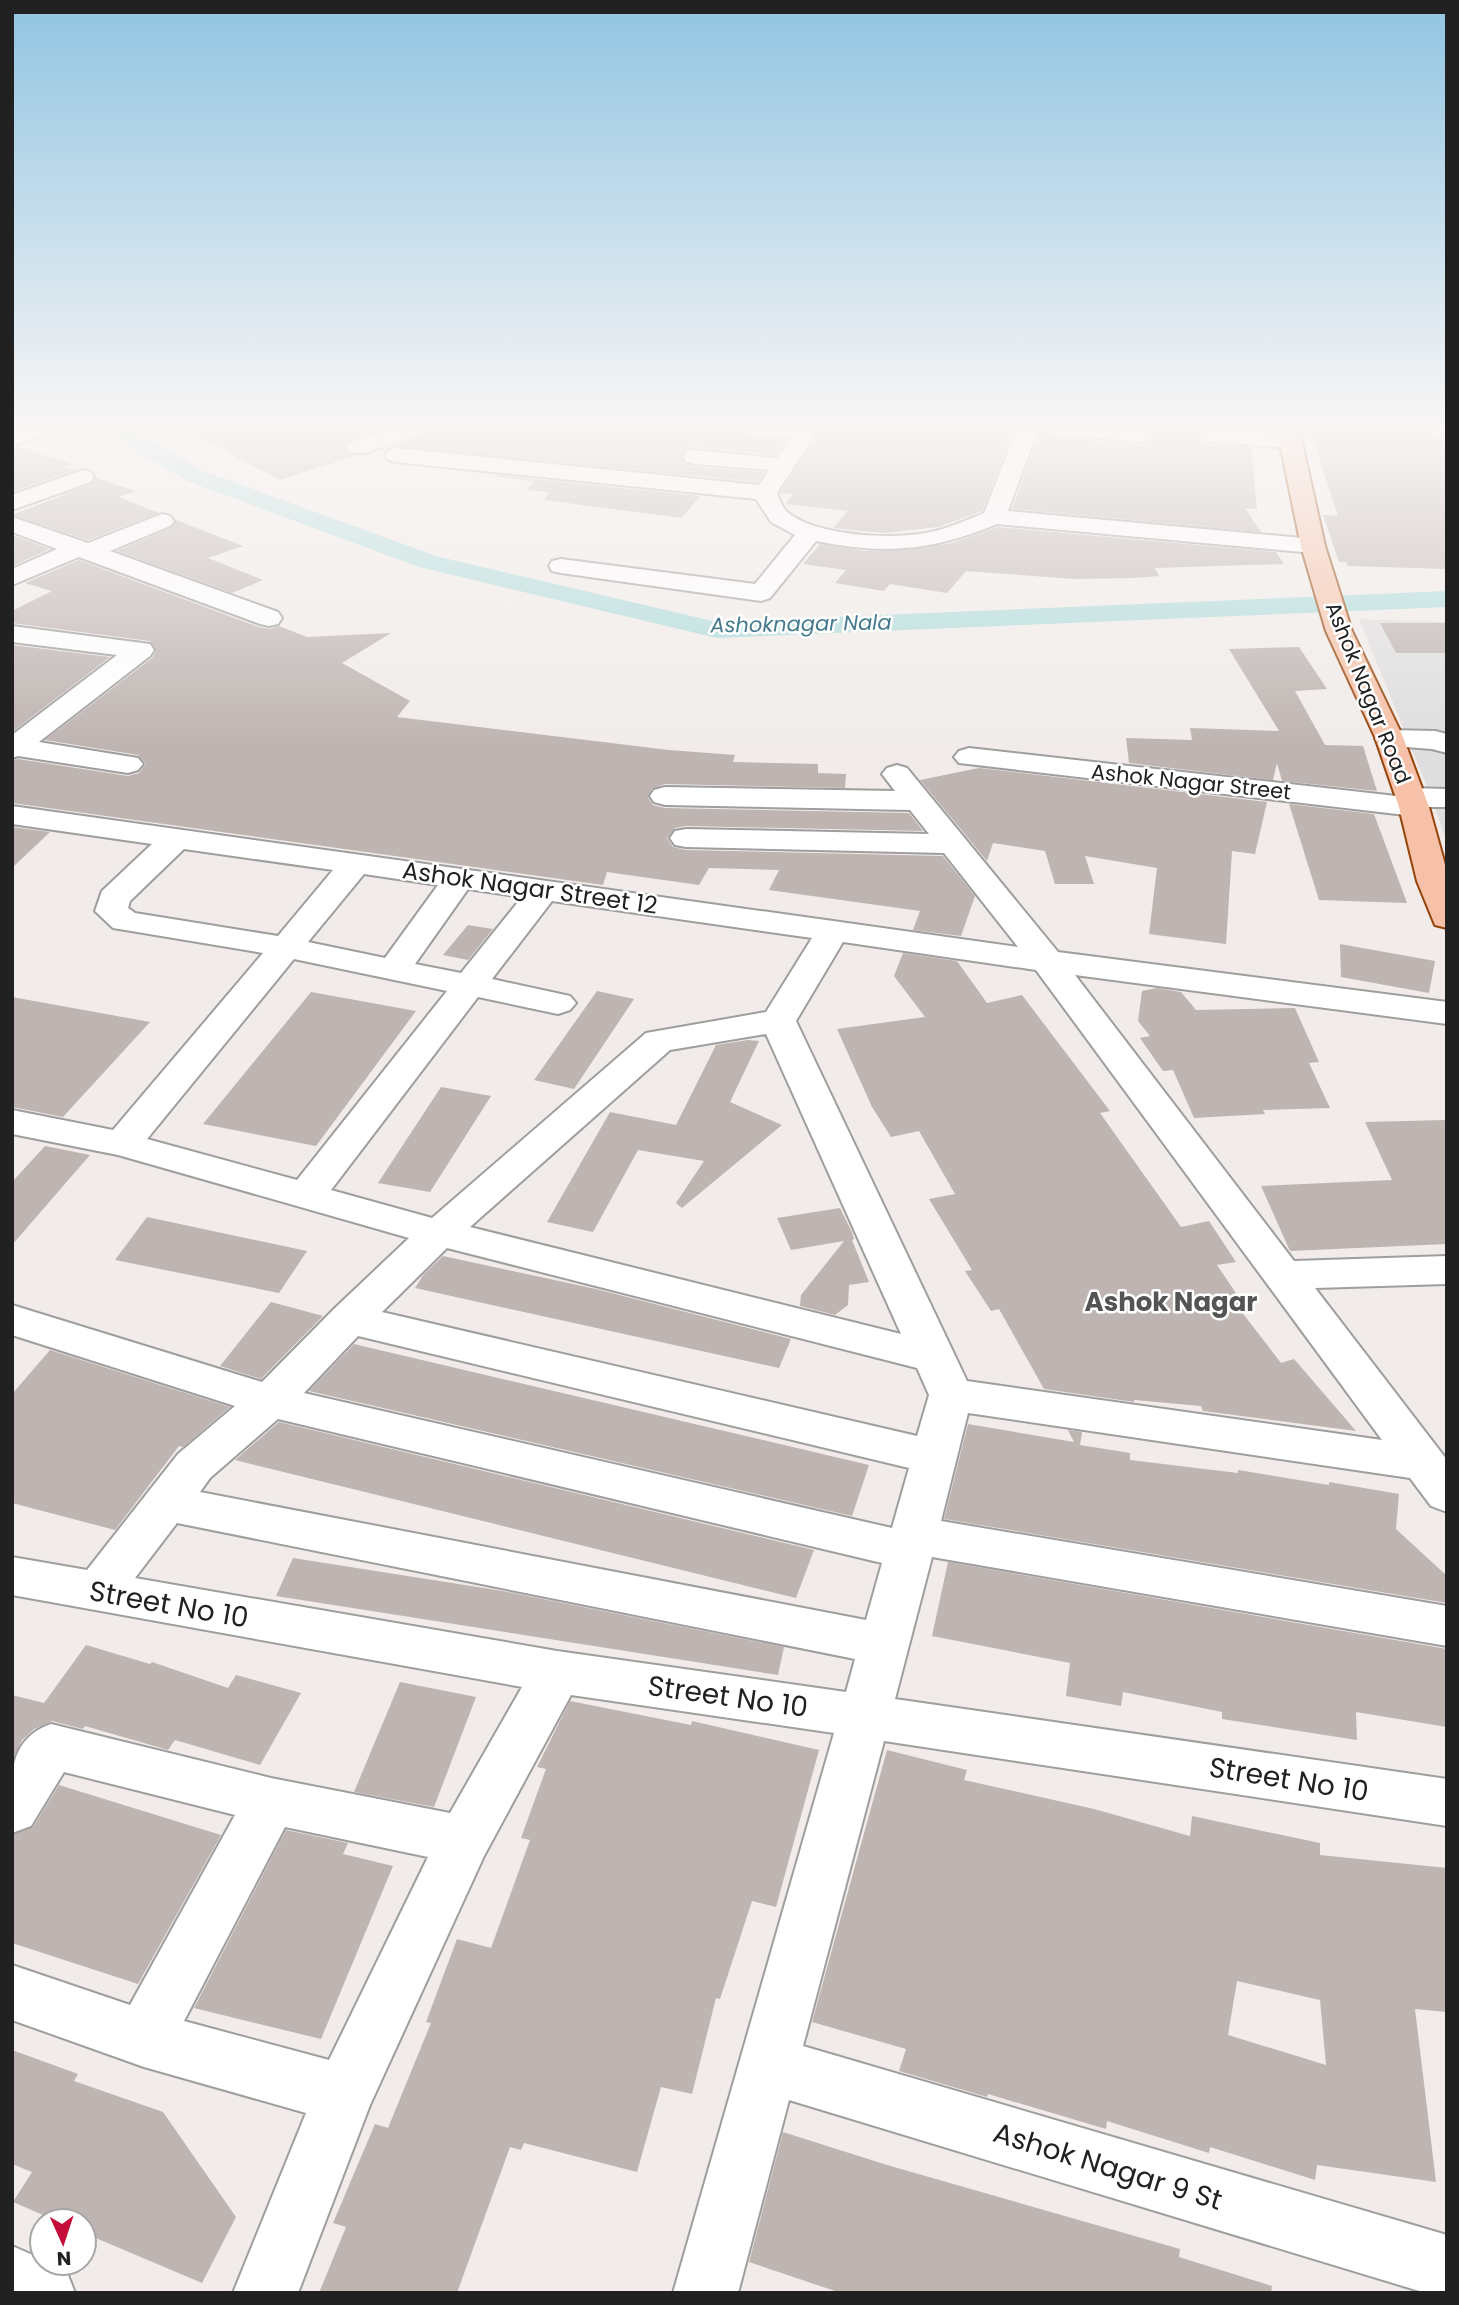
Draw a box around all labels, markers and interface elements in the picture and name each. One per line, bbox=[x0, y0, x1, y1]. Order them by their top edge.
street label: Ashok Nagar Road bbox=[1319, 598, 1418, 788]
water label: Ashoknagar Nala bbox=[709, 607, 892, 640]
street label: Ashok Nagar Street bbox=[1090, 757, 1292, 806]
street label: Ashok Nagar Street 12 bbox=[400, 853, 660, 922]
district label: Ashok Nagar bbox=[1085, 1284, 1257, 1320]
street label: Street No 10 bbox=[86, 1571, 252, 1638]
street label: Street No 10 bbox=[645, 1666, 810, 1727]
street label: Street No 10 bbox=[1206, 1748, 1372, 1811]
street label: Ashok Nagar 9 St bbox=[989, 2113, 1227, 2220]
north arrow bbox=[28, 2207, 98, 2277]
text: N bbox=[56, 2245, 72, 2272]

